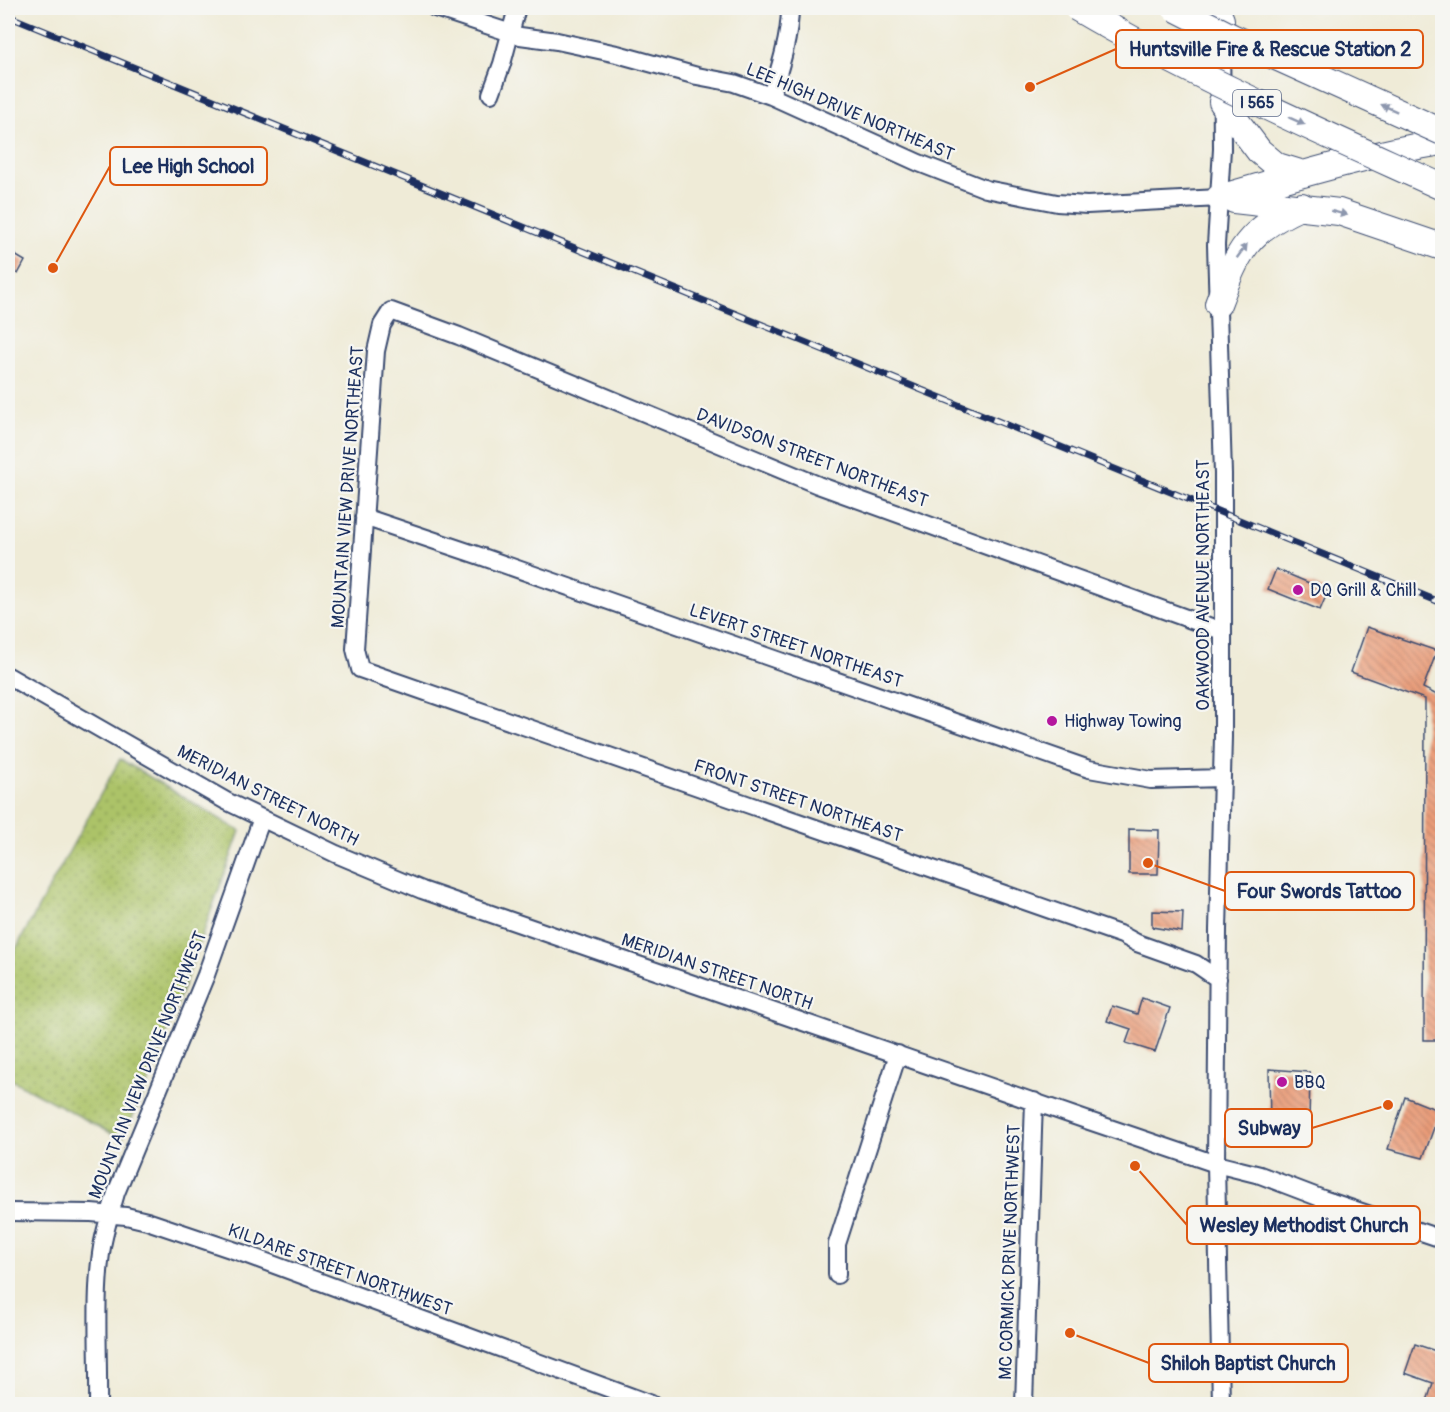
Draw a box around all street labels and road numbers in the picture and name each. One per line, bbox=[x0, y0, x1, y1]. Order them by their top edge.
street label: LEE HIGH DRIVE NORTHEAST bbox=[742, 58, 958, 166]
road number: I 565 bbox=[1233, 90, 1281, 116]
street label: MOUNTAIN VIEW DRIVE NORTHEAST bbox=[327, 345, 369, 629]
street label: DAVIDSON STREET NORTHEAST bbox=[693, 403, 931, 513]
street label: OAKWOOD AVENUE NORTHEAST bbox=[1192, 459, 1215, 711]
street label: LEVERT STREET NORTHEAST bbox=[686, 599, 906, 693]
street label: MERIDIAN STREET NORTH bbox=[173, 740, 363, 852]
street label: FRONT STREET NORTHEAST bbox=[691, 754, 905, 848]
street label: MOUNTAIN VIEW DRIVE NORTHWEST bbox=[84, 928, 212, 1202]
street label: MERIDIAN STREET NORTH bbox=[618, 928, 816, 1016]
street label: MC CORMICK DRIVE NORTHWEST bbox=[994, 1124, 1026, 1380]
street label: KILDARE STREET NORTHWEST bbox=[225, 1219, 455, 1321]

